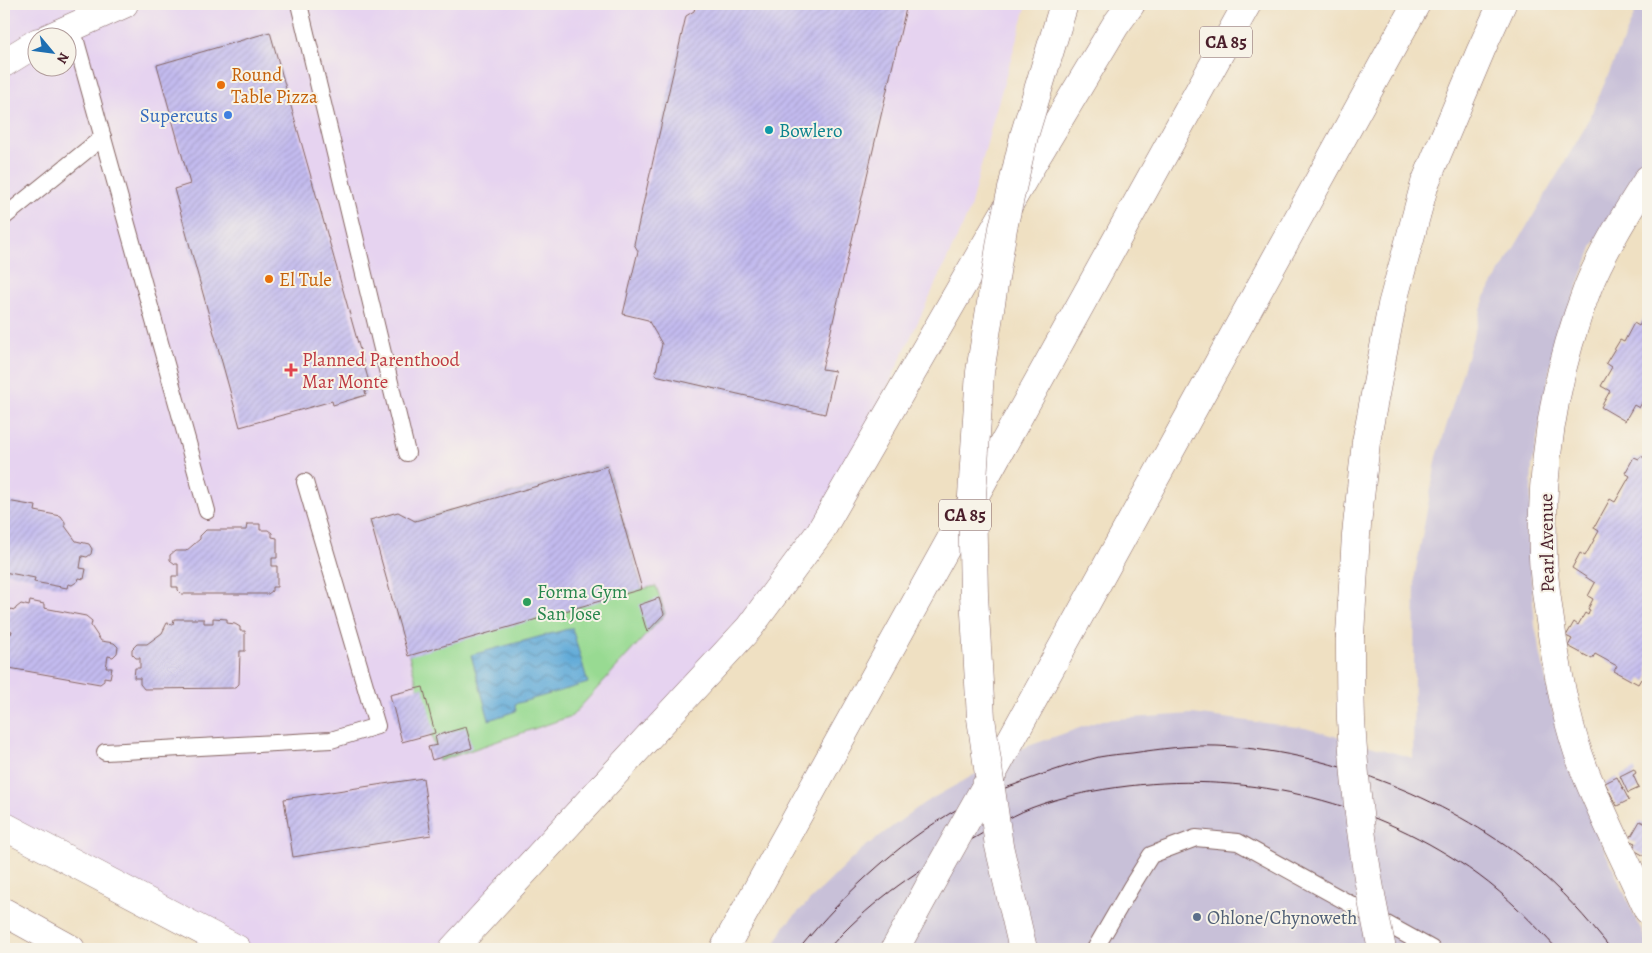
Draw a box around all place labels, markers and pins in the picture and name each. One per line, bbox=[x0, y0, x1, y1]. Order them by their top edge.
place label: Round Table Pizza bbox=[231, 62, 318, 110]
marker: Round Table Pizza bbox=[215, 79, 227, 91]
place label: Supercuts bbox=[140, 103, 218, 129]
marker: Supercuts bbox=[222, 109, 234, 121]
place label: Bowlero bbox=[779, 118, 842, 144]
marker: Bowlero bbox=[763, 124, 775, 136]
place label: El Tule bbox=[279, 267, 332, 293]
marker: El Tule bbox=[263, 273, 275, 285]
place label: Planned Parenthood Mar Monte bbox=[302, 347, 461, 395]
marker: Planned Parenthood Mar Monte bbox=[284, 363, 298, 377]
place label: Forma Gym San Jose bbox=[537, 579, 628, 627]
marker: Forma Gym San Jose bbox=[521, 596, 533, 608]
place label: Ohlone/Chynoweth bbox=[1207, 905, 1357, 931]
marker: Ohlone/Chynoweth bbox=[1191, 911, 1203, 923]

